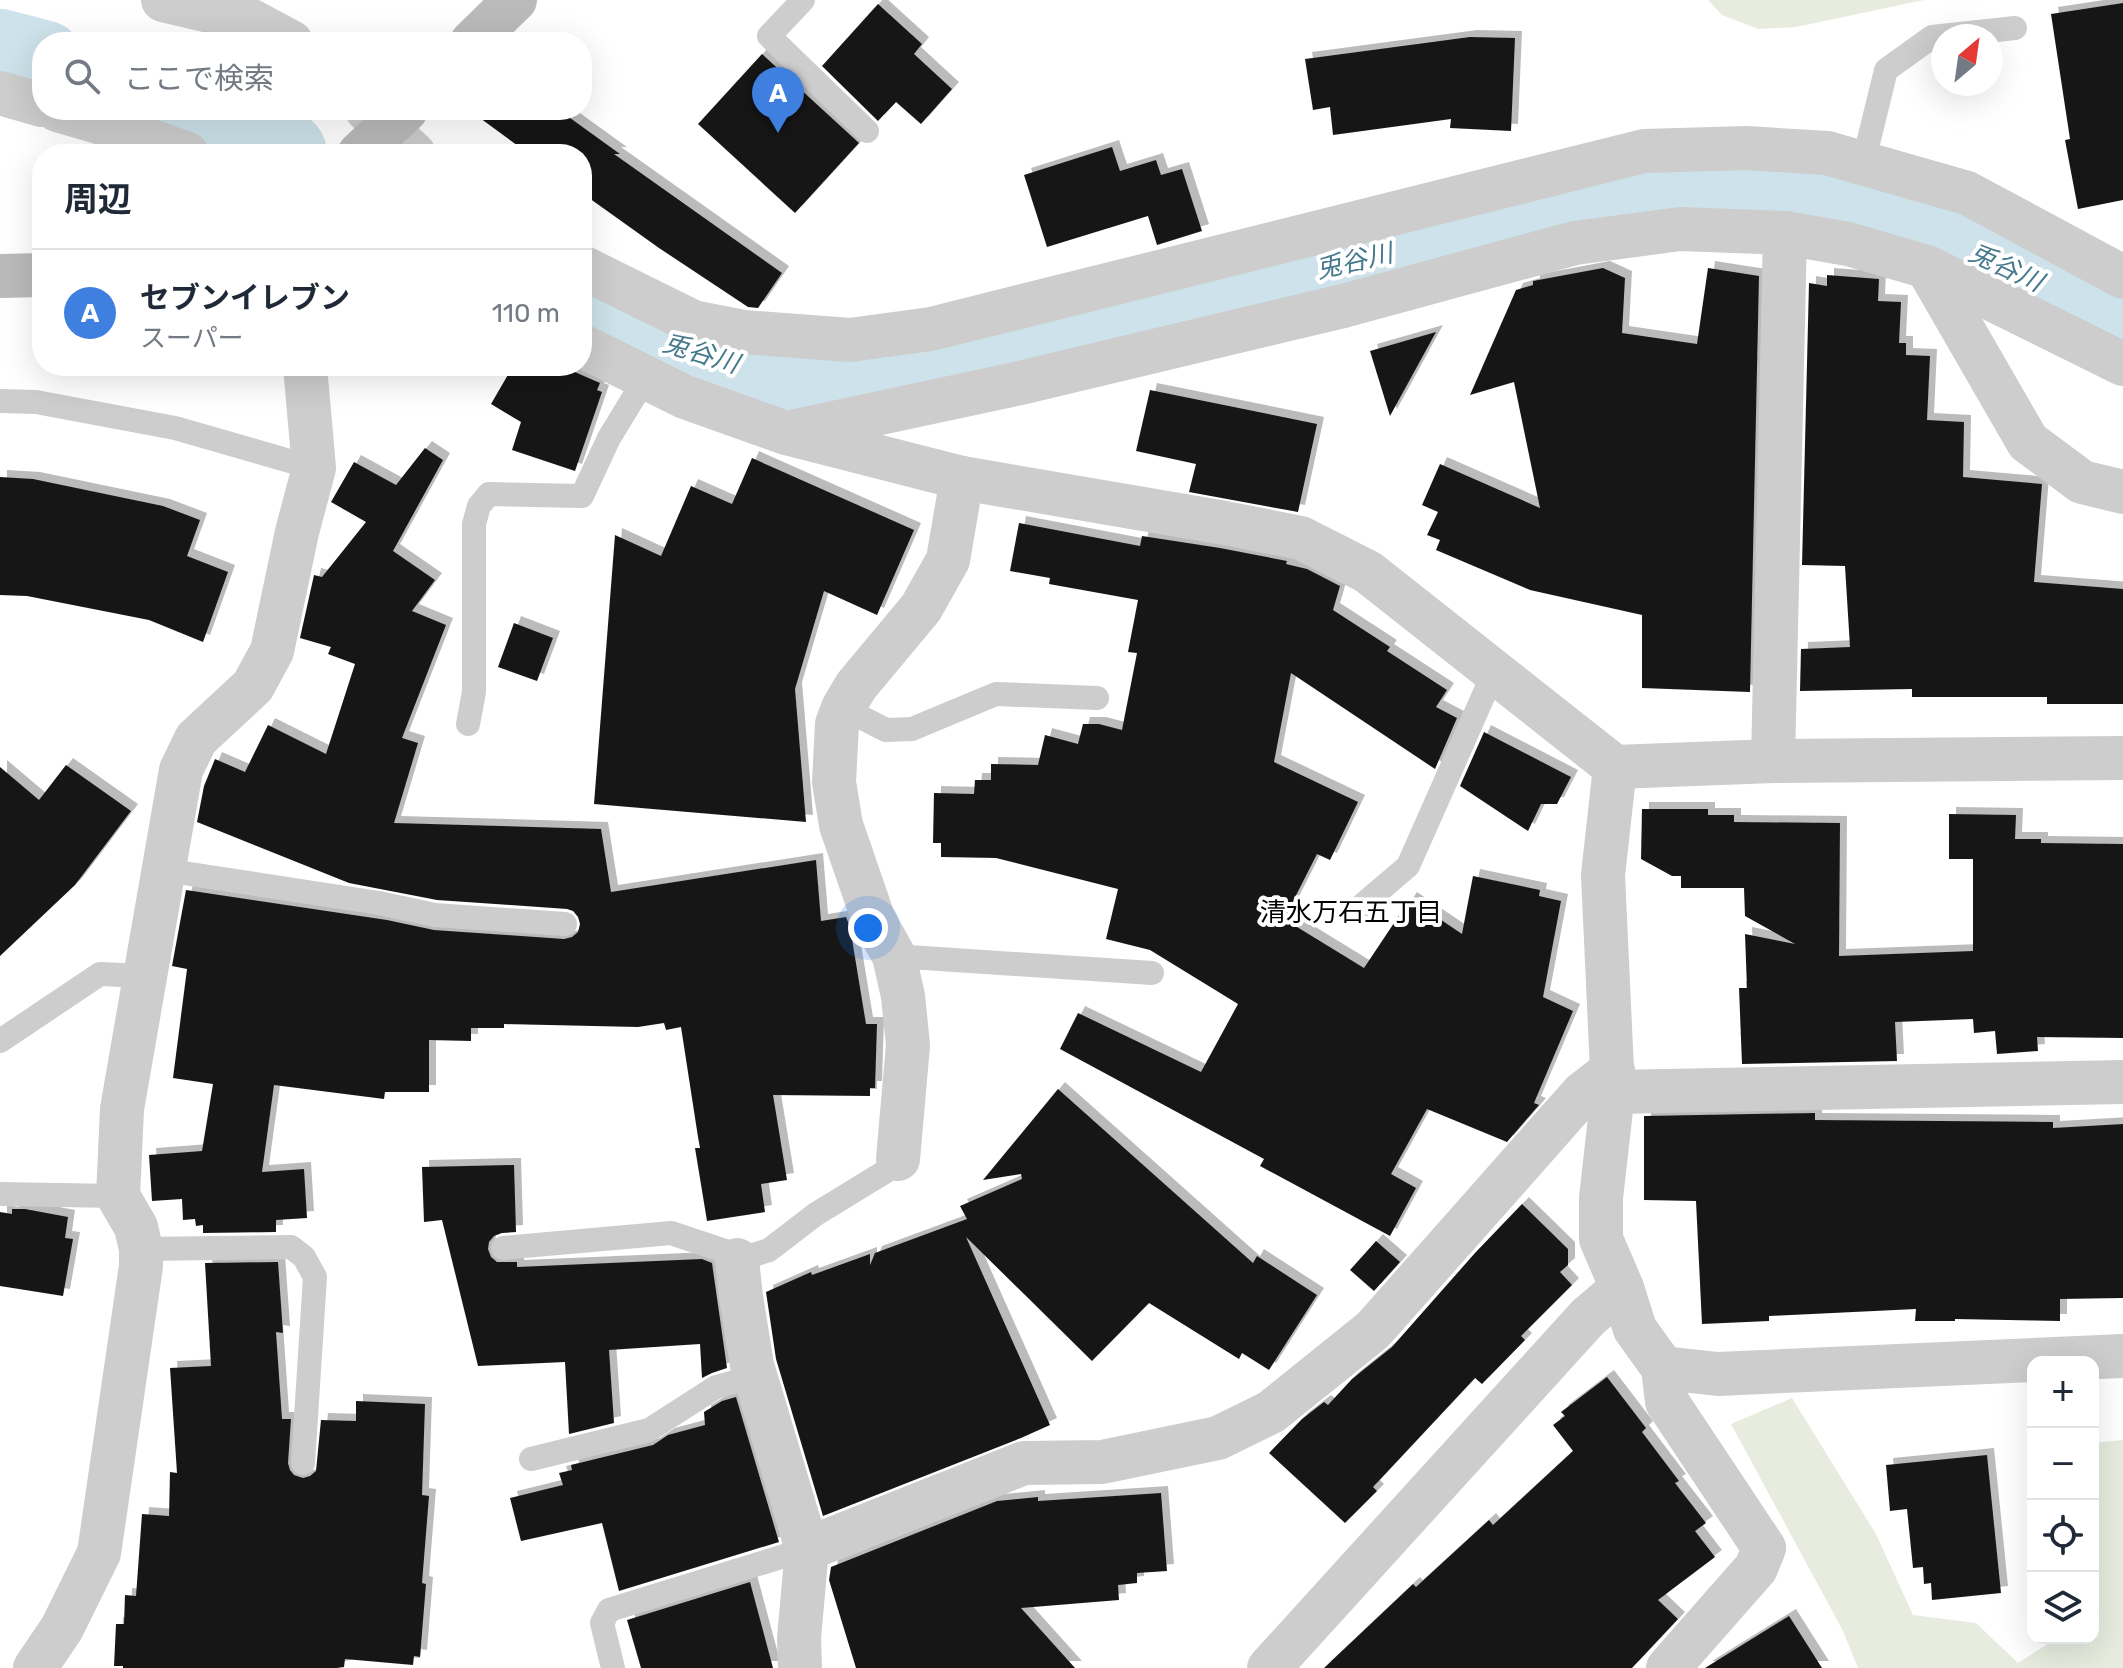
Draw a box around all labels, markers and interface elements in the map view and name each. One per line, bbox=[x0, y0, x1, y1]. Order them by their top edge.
north arrow bbox=[1931, 24, 2003, 96]
search box bbox=[32, 32, 592, 120]
icon: search bbox=[60, 54, 104, 98]
text: ここで検索 bbox=[124, 61, 274, 97]
pin: A bbox=[752, 67, 804, 133]
text: 周辺 bbox=[64, 179, 132, 220]
water label: 兎谷川 bbox=[1313, 237, 1399, 285]
water label: 兎谷川 bbox=[1964, 237, 2050, 299]
text: セブンイレブン bbox=[140, 280, 350, 316]
text: A bbox=[81, 298, 99, 329]
text: 110 m bbox=[492, 298, 560, 329]
text: スーパー bbox=[140, 323, 244, 354]
water label: 兎谷川 bbox=[659, 327, 746, 381]
district label: 清水万石五丁目 bbox=[1260, 897, 1442, 928]
your location bbox=[848, 908, 888, 948]
map controls bbox=[2027, 1356, 2099, 1644]
button: + bbox=[2027, 1356, 2099, 1428]
button: − bbox=[2027, 1428, 2099, 1500]
button: locate bbox=[2027, 1500, 2099, 1572]
button: layers bbox=[2027, 1572, 2099, 1644]

